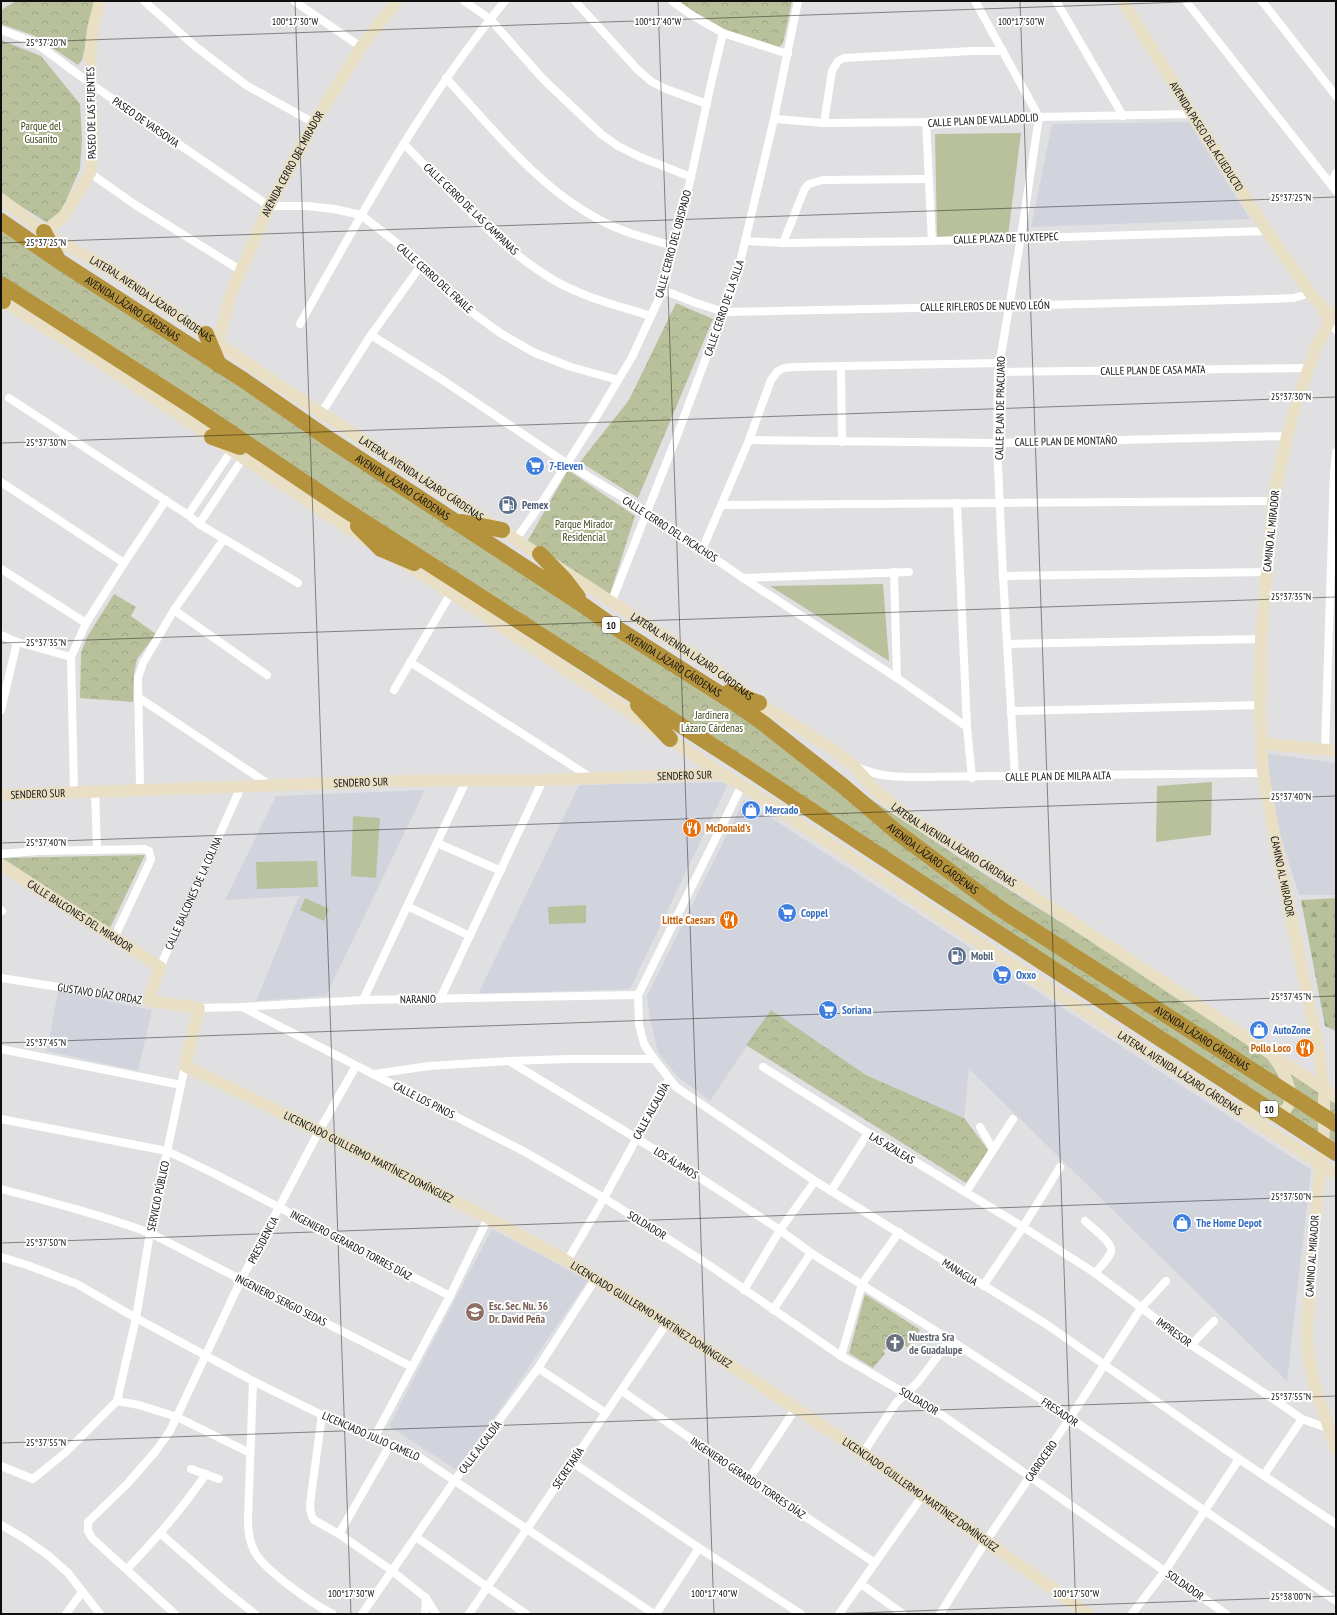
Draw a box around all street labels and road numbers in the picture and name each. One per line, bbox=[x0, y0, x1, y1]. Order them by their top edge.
street label: PASEO DE LAS FUENTES bbox=[83, 66, 99, 159]
street label: AVENIDA PASEO DEL ACUEDUCTO bbox=[1167, 79, 1247, 194]
street label: PASEO DE VARSOVIA bbox=[110, 94, 183, 151]
street label: AVENIDA CERRO DEL MIRADOR bbox=[258, 108, 327, 219]
street label: CALLE PLAN DE VALLADOLID bbox=[927, 110, 1039, 130]
street label: CALLE CERRO DE LAS CAMPANAS bbox=[421, 160, 522, 258]
street label: CALLE CERRO DEL OBISPADO bbox=[652, 188, 694, 300]
street label: CALLE PLAZA DE TUXTEPEC bbox=[953, 229, 1059, 247]
street label: CALLE CERRO DEL FRAILE bbox=[394, 240, 476, 316]
street label: LATERAL AVENIDA LÁZARO CÁRDENAS bbox=[87, 254, 217, 344]
street label: CALLE CERRO DE LA SILLA bbox=[701, 257, 747, 358]
street label: AVENIDA LÁZARO CÁRDENAS bbox=[83, 273, 183, 345]
street label: CALLE RIFLEROS DE NUEVO LEÓN bbox=[920, 298, 1050, 314]
street label: CALLE PLAN DE PRACUARO bbox=[992, 356, 1008, 460]
street label: CALLE PLAN DE CASA MATA bbox=[1100, 362, 1206, 378]
street label: LATERAL AVENIDA LÁZARO CÁRDENAS bbox=[357, 433, 487, 523]
street label: CALLE PLAN DE MONTAÑO bbox=[1015, 433, 1117, 449]
street label: AVENIDA LÁZARO CÁRDENAS bbox=[353, 451, 453, 523]
street label: CAMINO AL MIRADOR bbox=[1260, 489, 1282, 573]
street label: CALLE CERRO DEL PICACHOS bbox=[620, 493, 720, 565]
street label: LATERAL AVENIDA LÁZARO CÁRDENAS bbox=[628, 611, 756, 703]
road number: 10 bbox=[602, 617, 620, 633]
street label: AVENIDA LÁZARO CÁRDENAS bbox=[624, 630, 724, 700]
street label: SENDERO SUR bbox=[657, 767, 712, 783]
street label: CALLE PLAN DE MILPA ALTA bbox=[1005, 768, 1112, 784]
street label: SENDERO SUR bbox=[333, 774, 389, 790]
street label: SENDERO SUR bbox=[10, 786, 66, 802]
street label: LATERAL AVENIDA LÁZARO CÁRDENAS bbox=[889, 800, 1019, 890]
street label: AVENIDA LÁZARO CÁRDENAS bbox=[885, 819, 981, 897]
street label: CALLE BALCONES DE LA COLINA bbox=[162, 833, 225, 952]
street label: CAMINO AL MIRADOR bbox=[1268, 835, 1298, 918]
street label: CALLE BALCONES DEL MIRADOR bbox=[25, 877, 136, 955]
street label: GUSTAVO DÍAZ ORDAZ bbox=[57, 980, 143, 1007]
street label: NARANJO bbox=[400, 992, 436, 1006]
street label: AVENIDA LÁZARO CÁRDENAS bbox=[1152, 1003, 1253, 1074]
street label: LATERAL AVENIDA LÁZARO CÁRDENAS bbox=[1115, 1028, 1245, 1119]
street label: CALLE LOS PINOS bbox=[391, 1078, 457, 1122]
street label: CALLE ALCALDÍA bbox=[630, 1079, 673, 1142]
road number: 10 bbox=[1260, 1101, 1278, 1117]
street label: LICENCIADO GUILLERMO MARTÍNEZ DOMÍNGUEZ bbox=[282, 1108, 456, 1206]
street label: LAS AZALEAS bbox=[867, 1129, 918, 1167]
street label: LOS ÁLAMOS bbox=[651, 1144, 701, 1182]
street label: SERVICIO PÚBLICO bbox=[144, 1159, 172, 1233]
street label: INGENIERO GERARDO TORRES DÍAZ bbox=[288, 1207, 414, 1283]
street label: SOLDADOR bbox=[625, 1208, 669, 1242]
street label: PRESIDENCIA bbox=[245, 1213, 282, 1266]
street label: CAMINO AL MIRADOR bbox=[1302, 1215, 1322, 1297]
street label: MANAGUA bbox=[940, 1255, 981, 1289]
street label: LICENCIADO GUILLERMO MARTÍNEZ DOMÍNGUEZ bbox=[568, 1258, 735, 1371]
street label: INGENIERO SERGIO SEDAS bbox=[233, 1271, 329, 1329]
street label: IMPRESOR bbox=[1153, 1314, 1195, 1350]
street label: SOLDADOR bbox=[897, 1384, 941, 1418]
street label: FRESADOR bbox=[1039, 1395, 1081, 1429]
street label: LICENCIADO JULIO CAMELO bbox=[320, 1408, 422, 1464]
street label: CALLE ALCALDÍA bbox=[455, 1417, 505, 1476]
street label: INGENIERO GERARDO TORRES DÍAZ bbox=[688, 1434, 808, 1522]
street label: LICENCIADO GUILLERMO MARTÍNEZ DOMÍNGUEZ bbox=[840, 1434, 1002, 1555]
street label: CARROCERO bbox=[1022, 1438, 1060, 1484]
street label: SECRETARÍA bbox=[549, 1444, 587, 1491]
street label: SOLDADOR bbox=[1163, 1567, 1207, 1603]

